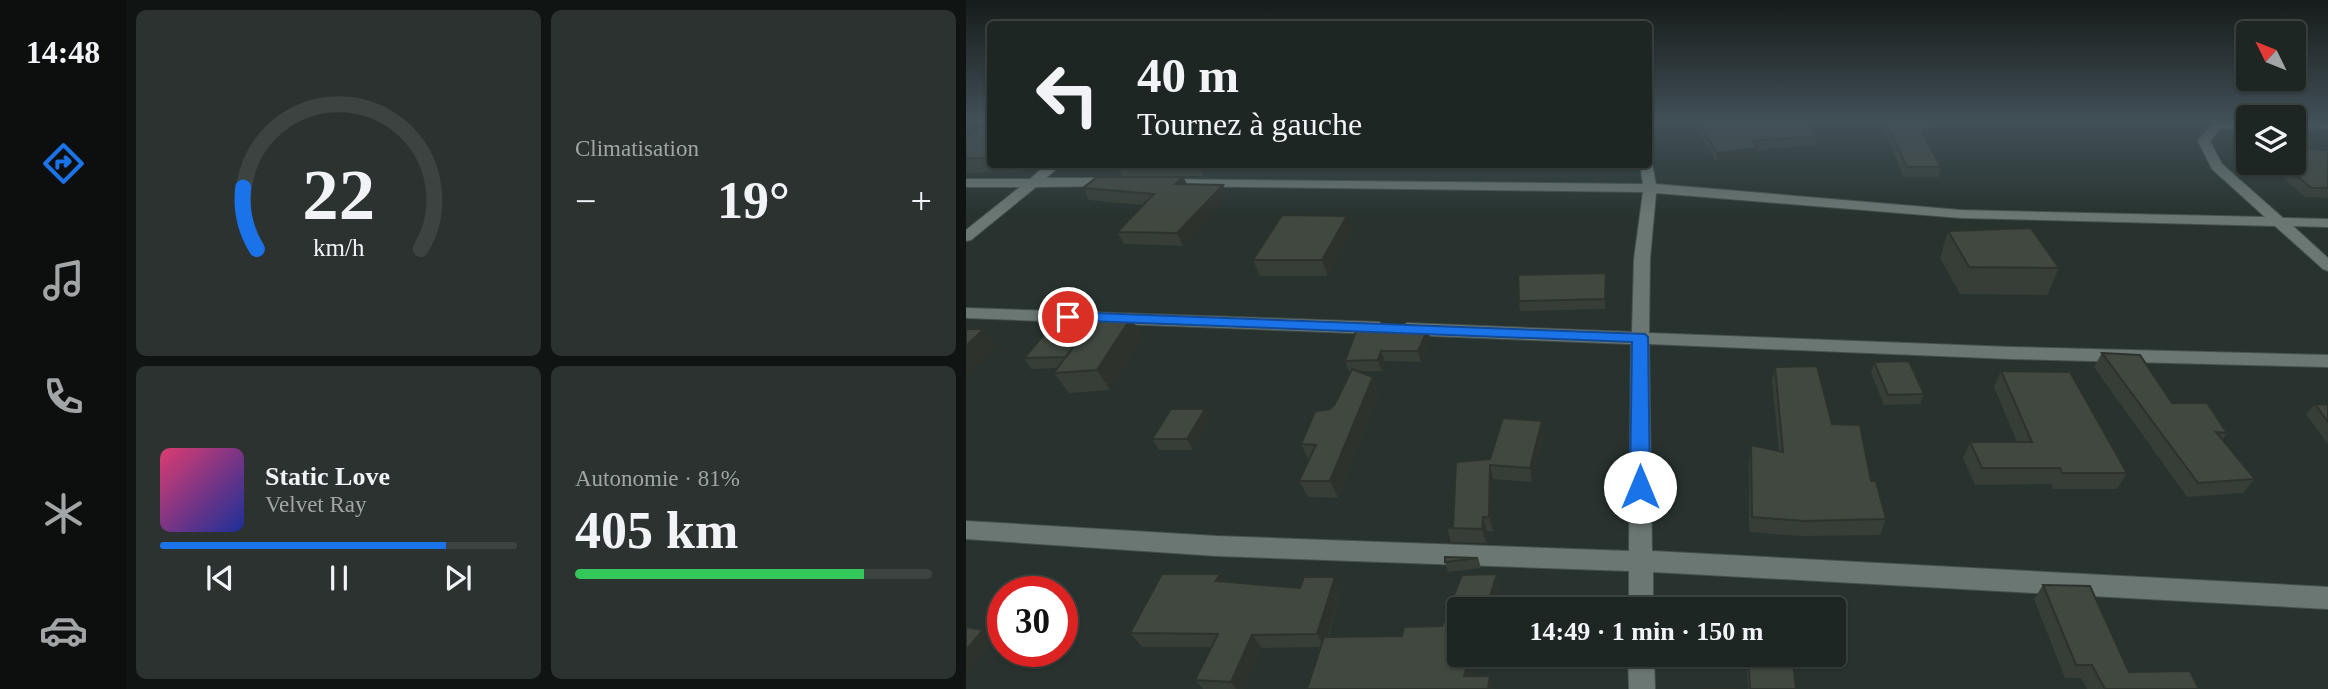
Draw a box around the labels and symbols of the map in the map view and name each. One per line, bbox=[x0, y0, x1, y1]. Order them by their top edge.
north arrow bbox=[2236, 21, 2306, 91]
pin bbox=[1038, 287, 1098, 347]
position arrow bbox=[1603, 450, 1677, 524]
speed limit sign: 30 bbox=[987, 576, 1078, 667]

